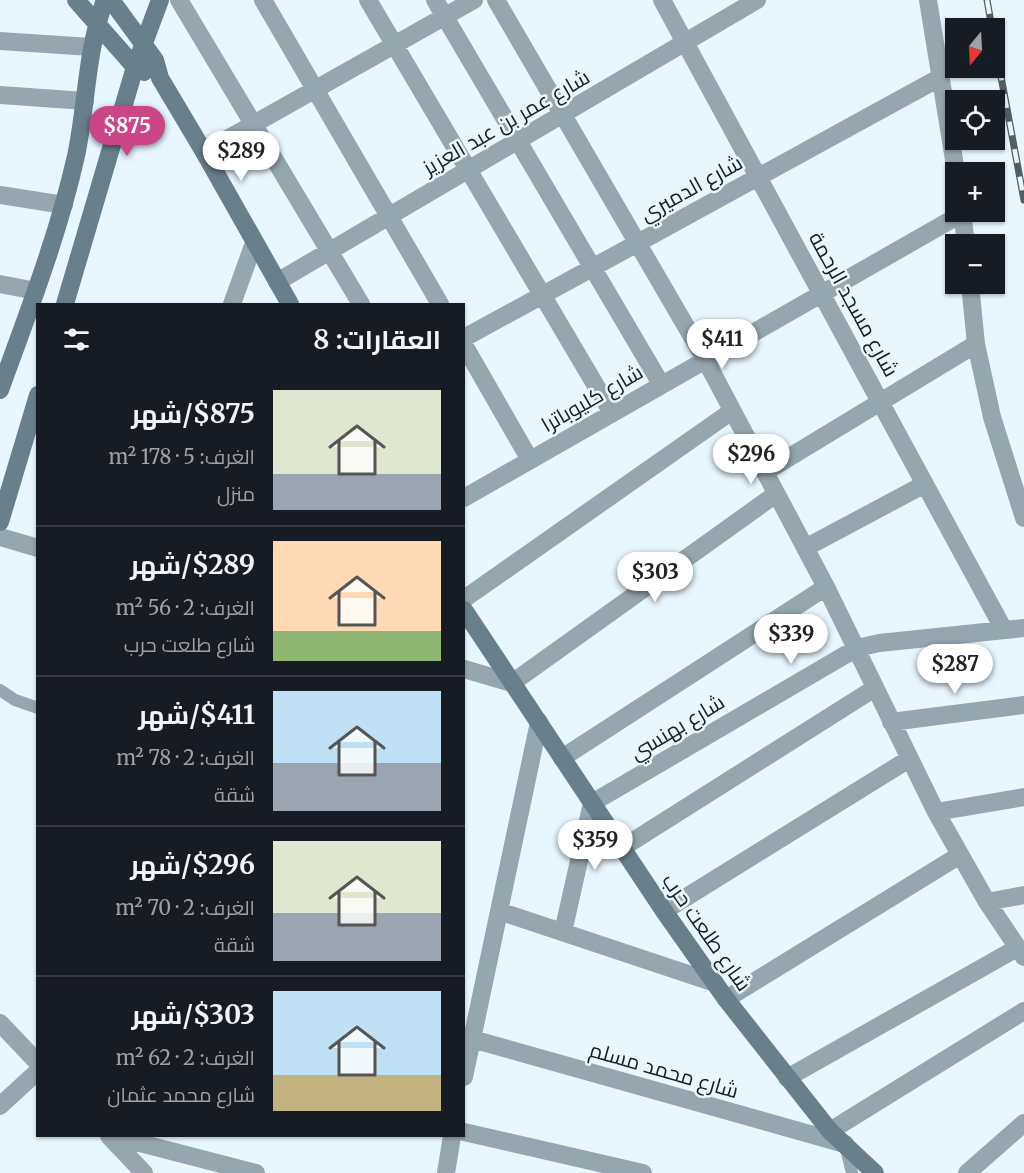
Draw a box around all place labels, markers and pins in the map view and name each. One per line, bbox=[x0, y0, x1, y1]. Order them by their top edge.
pin: $875 bbox=[91, 106, 163, 157]
pin: $289 bbox=[205, 131, 277, 182]
pin: $411 bbox=[686, 319, 758, 370]
pin: $296 bbox=[715, 434, 787, 485]
pin: $303 bbox=[619, 552, 691, 603]
pin: $339 bbox=[755, 614, 827, 665]
pin: $287 bbox=[919, 644, 991, 695]
pin: $359 bbox=[559, 820, 631, 871]

